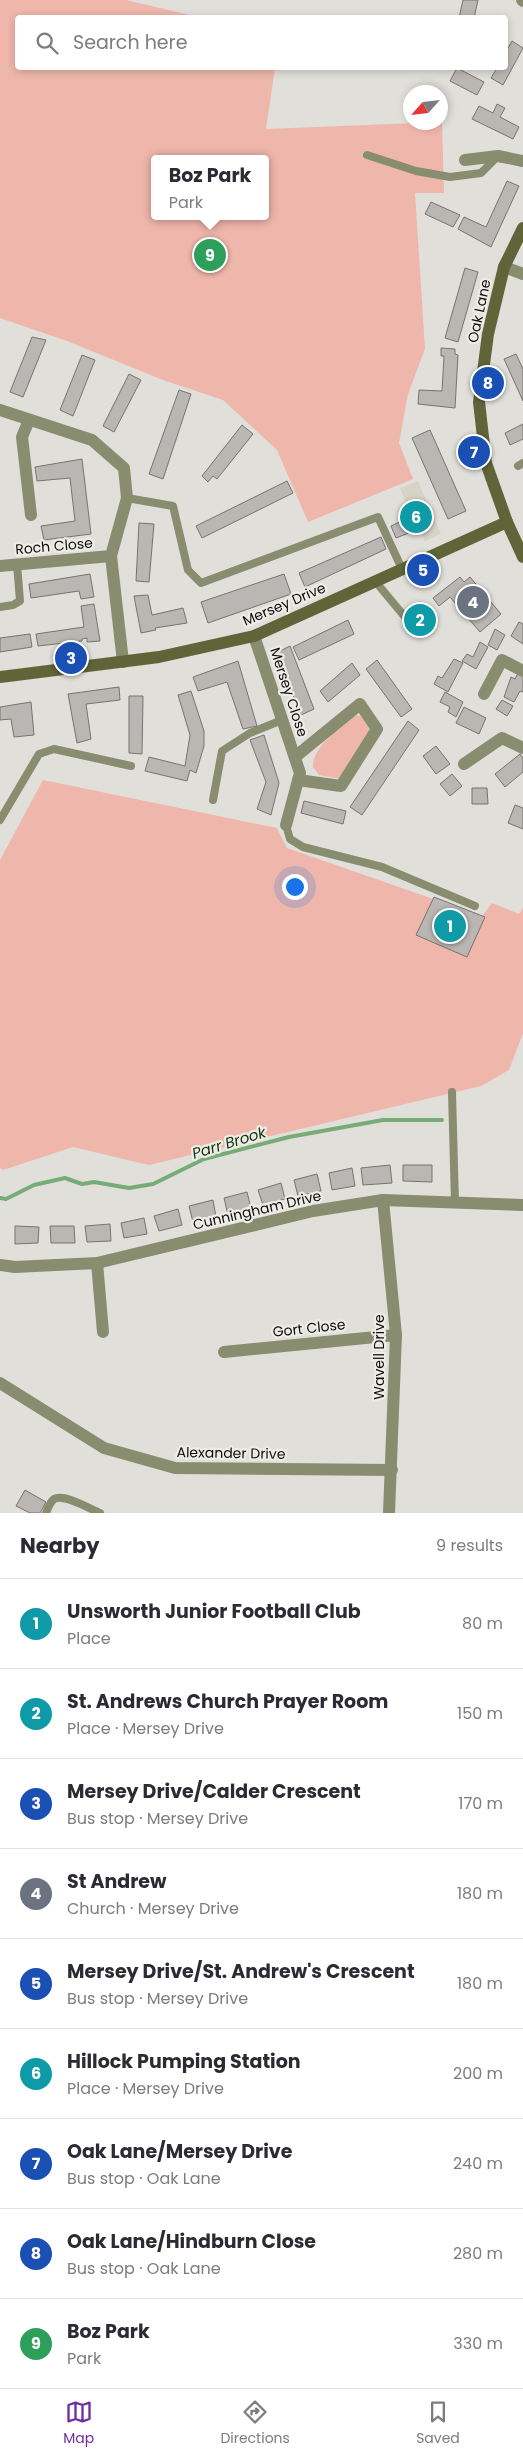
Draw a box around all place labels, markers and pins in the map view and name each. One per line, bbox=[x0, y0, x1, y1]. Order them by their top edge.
pin: 9 bbox=[194, 236, 226, 274]
pin: 8 bbox=[472, 364, 504, 402]
pin: 7 bbox=[458, 433, 490, 471]
pin: 6 bbox=[400, 498, 432, 536]
pin: 5 bbox=[407, 551, 439, 589]
pin: 4 bbox=[457, 583, 489, 621]
pin: 2 bbox=[404, 601, 436, 639]
pin: 3 bbox=[55, 639, 87, 677]
pin: 1 bbox=[434, 907, 466, 945]

